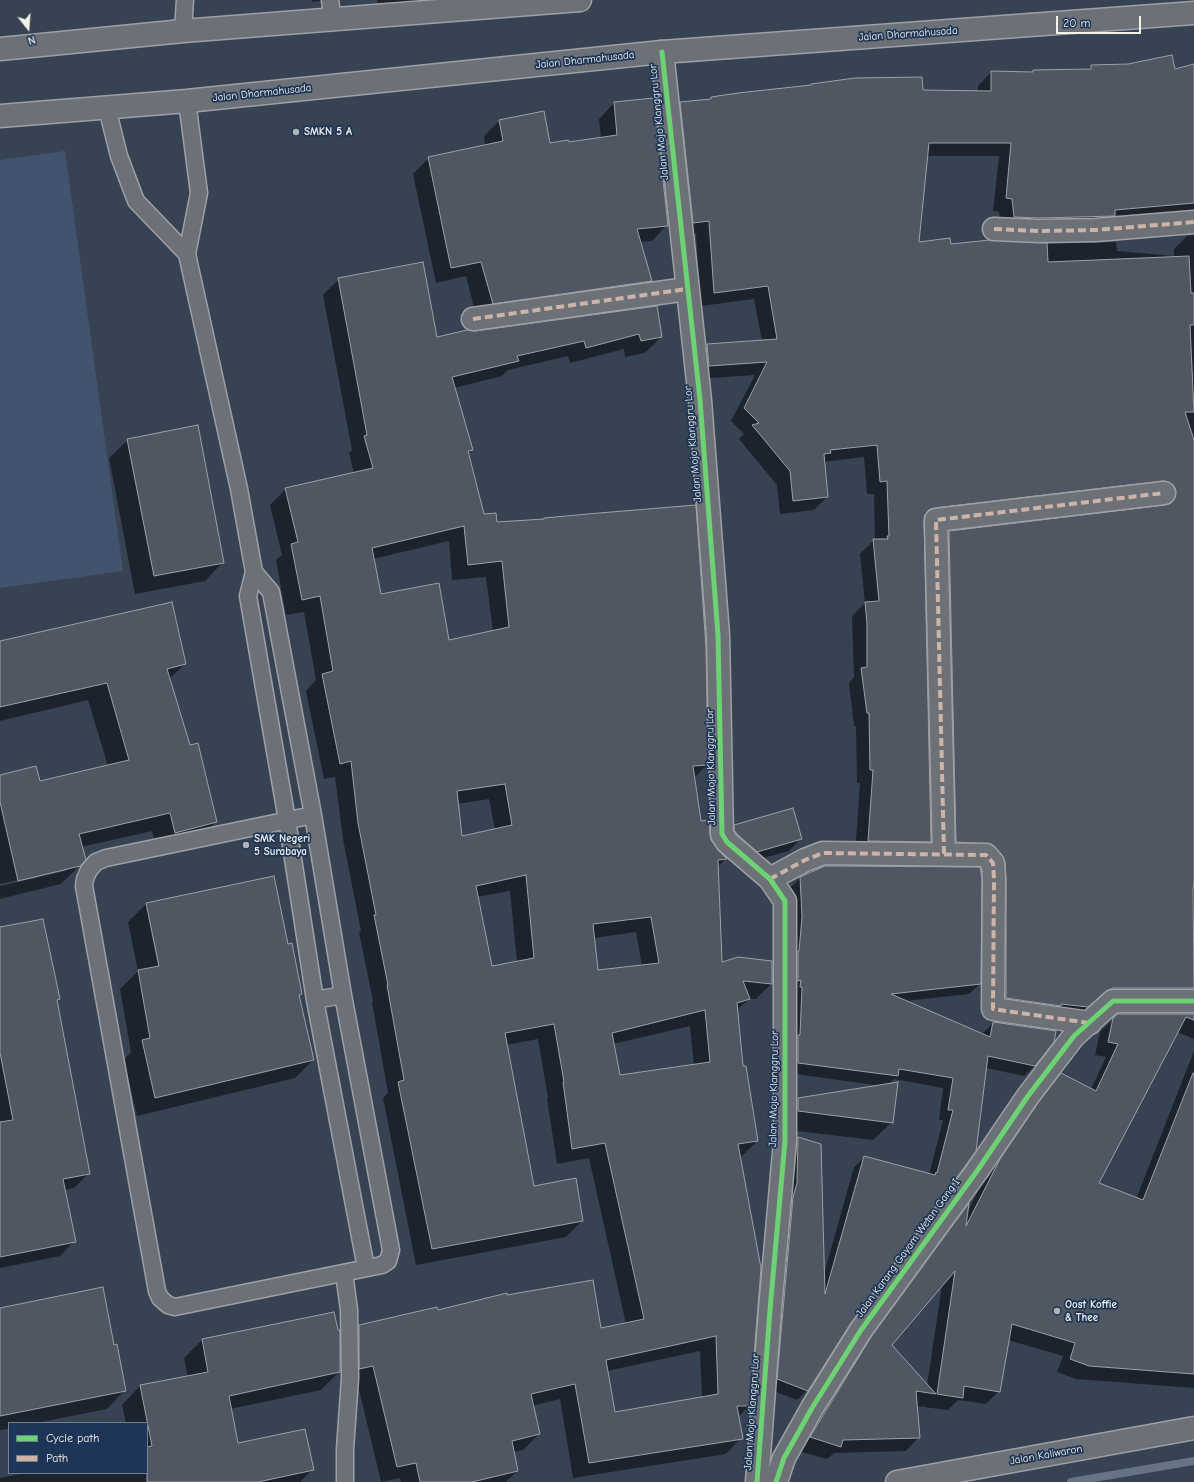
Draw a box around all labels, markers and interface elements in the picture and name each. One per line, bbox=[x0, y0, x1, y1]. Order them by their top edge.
north arrow bbox=[8, 8, 48, 48]
scale bar bbox=[1058, 8, 1143, 34]
text: 20 m bbox=[1063, 16, 1091, 30]
street label: Jalan Dharmahusada bbox=[858, 24, 958, 44]
text: N bbox=[26, 33, 37, 47]
street label: Jalan Dharmahusada bbox=[535, 48, 635, 72]
street label: Jalan Mojo Klanggru Lor bbox=[646, 63, 672, 181]
street label: Jalan Dharmahusada bbox=[212, 81, 312, 105]
place label: SMKN 5 A bbox=[304, 125, 352, 139]
marker: SMKN 5 A bbox=[291, 127, 301, 137]
street label: Jalan Mojo Klanggru Lor bbox=[681, 385, 705, 503]
street label: Jalan Mojo Klanggru Lor bbox=[703, 709, 719, 825]
place label: SMK Negeri 5 Surabaya bbox=[254, 832, 310, 858]
marker: SMK Negeri 5 Surabaya bbox=[241, 840, 251, 850]
street label: Jalan Mojo Klanggru Lor bbox=[766, 1031, 782, 1147]
street label: Jalan Karang Gayam Wetan Gang I bbox=[853, 1176, 963, 1320]
place label: Oost Koffie & Thee bbox=[1065, 1298, 1117, 1324]
marker: Oost Koffie & Thee bbox=[1052, 1306, 1062, 1316]
street label: Jalan Mojo Klanggru Lor bbox=[741, 1353, 763, 1471]
legend bbox=[8, 1422, 148, 1474]
text: Cycle path bbox=[46, 1431, 99, 1445]
street label: Jalan Kaliwaron bbox=[1009, 1442, 1083, 1468]
text: Path bbox=[46, 1451, 68, 1465]

